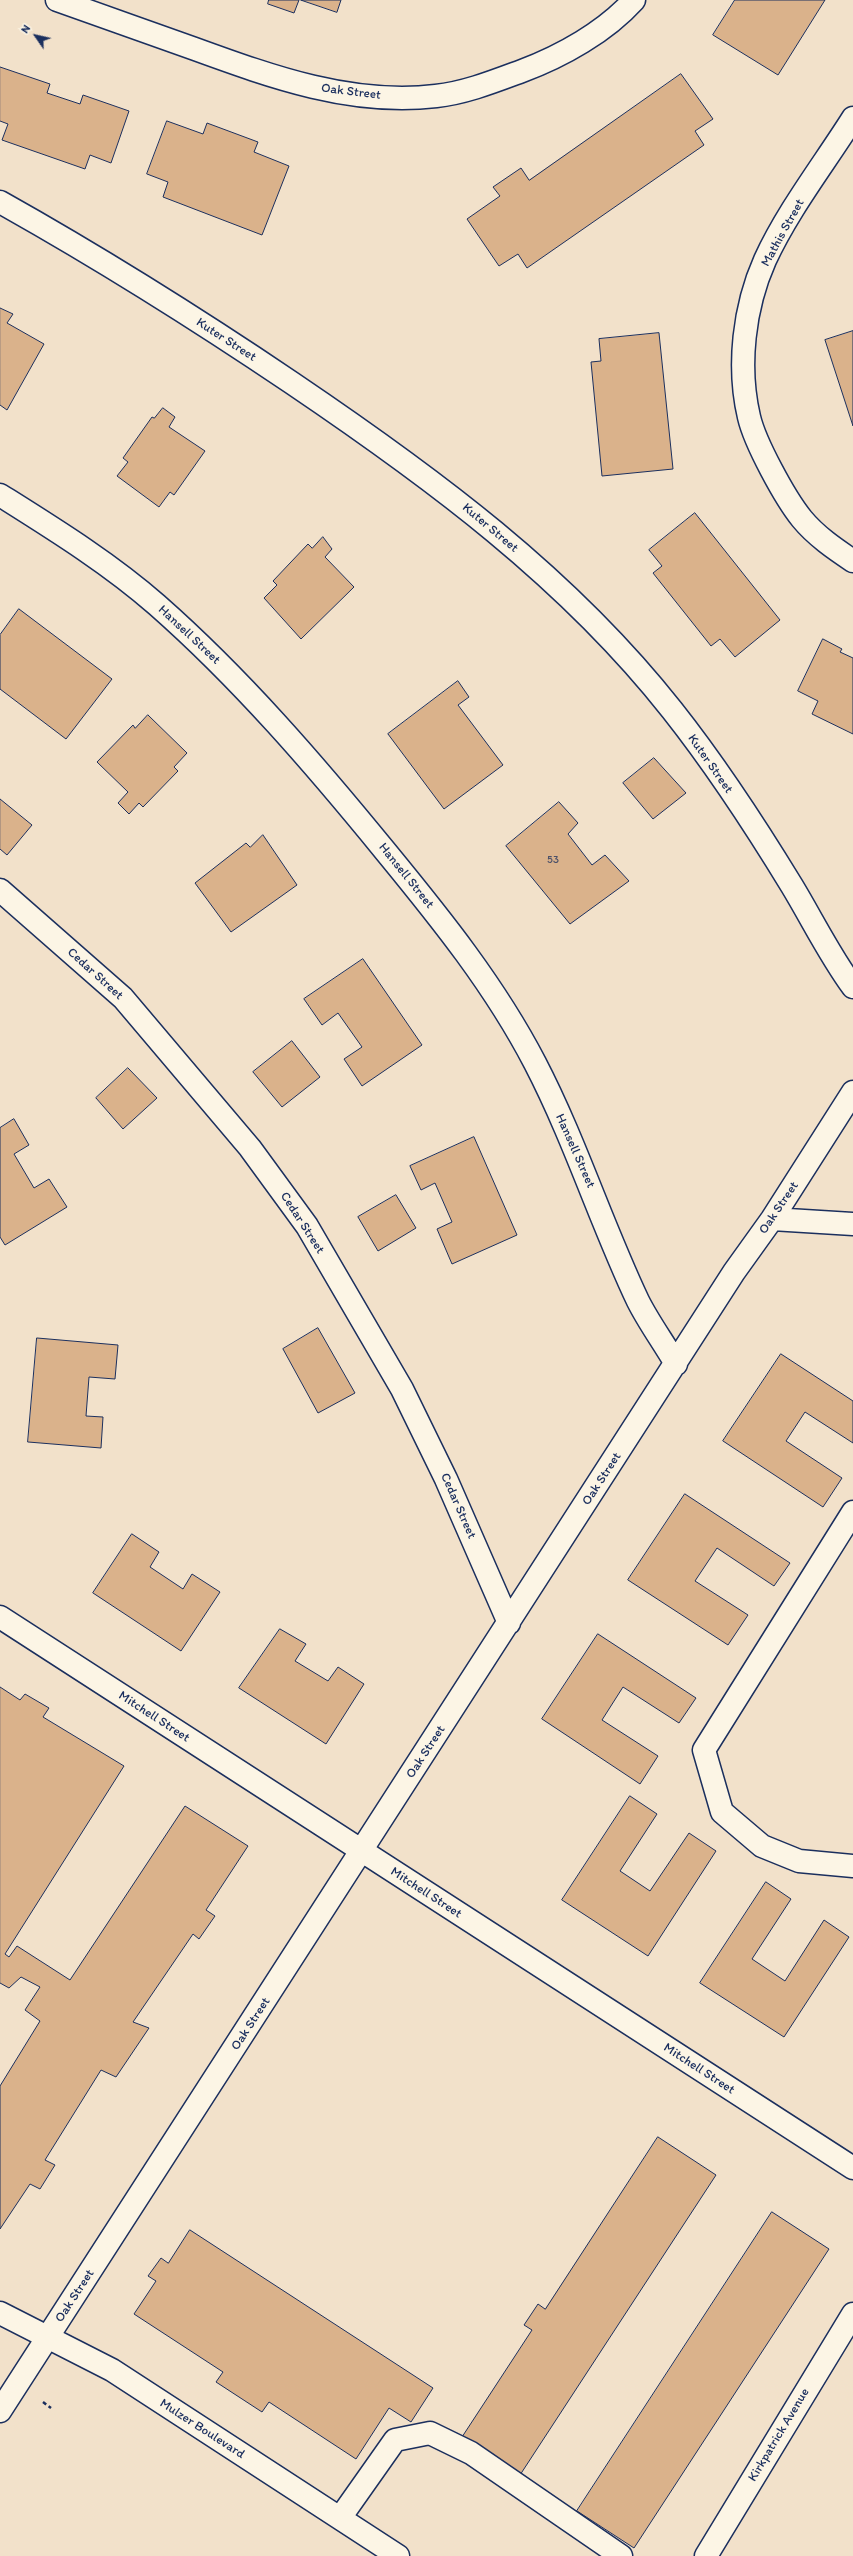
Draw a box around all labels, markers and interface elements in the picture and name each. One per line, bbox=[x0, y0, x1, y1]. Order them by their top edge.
north arrow bbox=[16, 16, 56, 56]
text: N bbox=[18, 22, 33, 36]
street label: Oak Street bbox=[320, 81, 382, 103]
street label: Mathis Street bbox=[758, 196, 808, 270]
street label: Kuter Street bbox=[193, 315, 259, 365]
street label: Kuter Street bbox=[459, 500, 521, 556]
street label: Hansell Street bbox=[155, 602, 223, 668]
street label: Kuter Street bbox=[684, 731, 736, 797]
street label: Hansell Street bbox=[375, 840, 437, 912]
house number: 53 bbox=[547, 853, 559, 867]
street label: Cedar Street bbox=[64, 945, 126, 1003]
street label: Hansell Street bbox=[552, 1111, 598, 1191]
street label: Oak Street bbox=[756, 1179, 802, 1237]
street label: Cedar Street bbox=[276, 1189, 328, 1257]
street label: Oak Street bbox=[579, 1450, 625, 1508]
street label: Cedar Street bbox=[437, 1471, 479, 1541]
street label: Mitchell Street bbox=[115, 1688, 193, 1746]
street label: Oak Street bbox=[403, 1723, 449, 1781]
street label: Mitchell Street bbox=[387, 1864, 465, 1922]
street label: Oak Street bbox=[228, 1995, 274, 2053]
street label: Mitchell Street bbox=[660, 2040, 738, 2098]
street label: Oak Street bbox=[52, 2267, 98, 2325]
street label: Kirkpatrick Avenue bbox=[745, 2385, 813, 2485]
street label: Mulzer Boulevard bbox=[156, 2396, 248, 2462]

